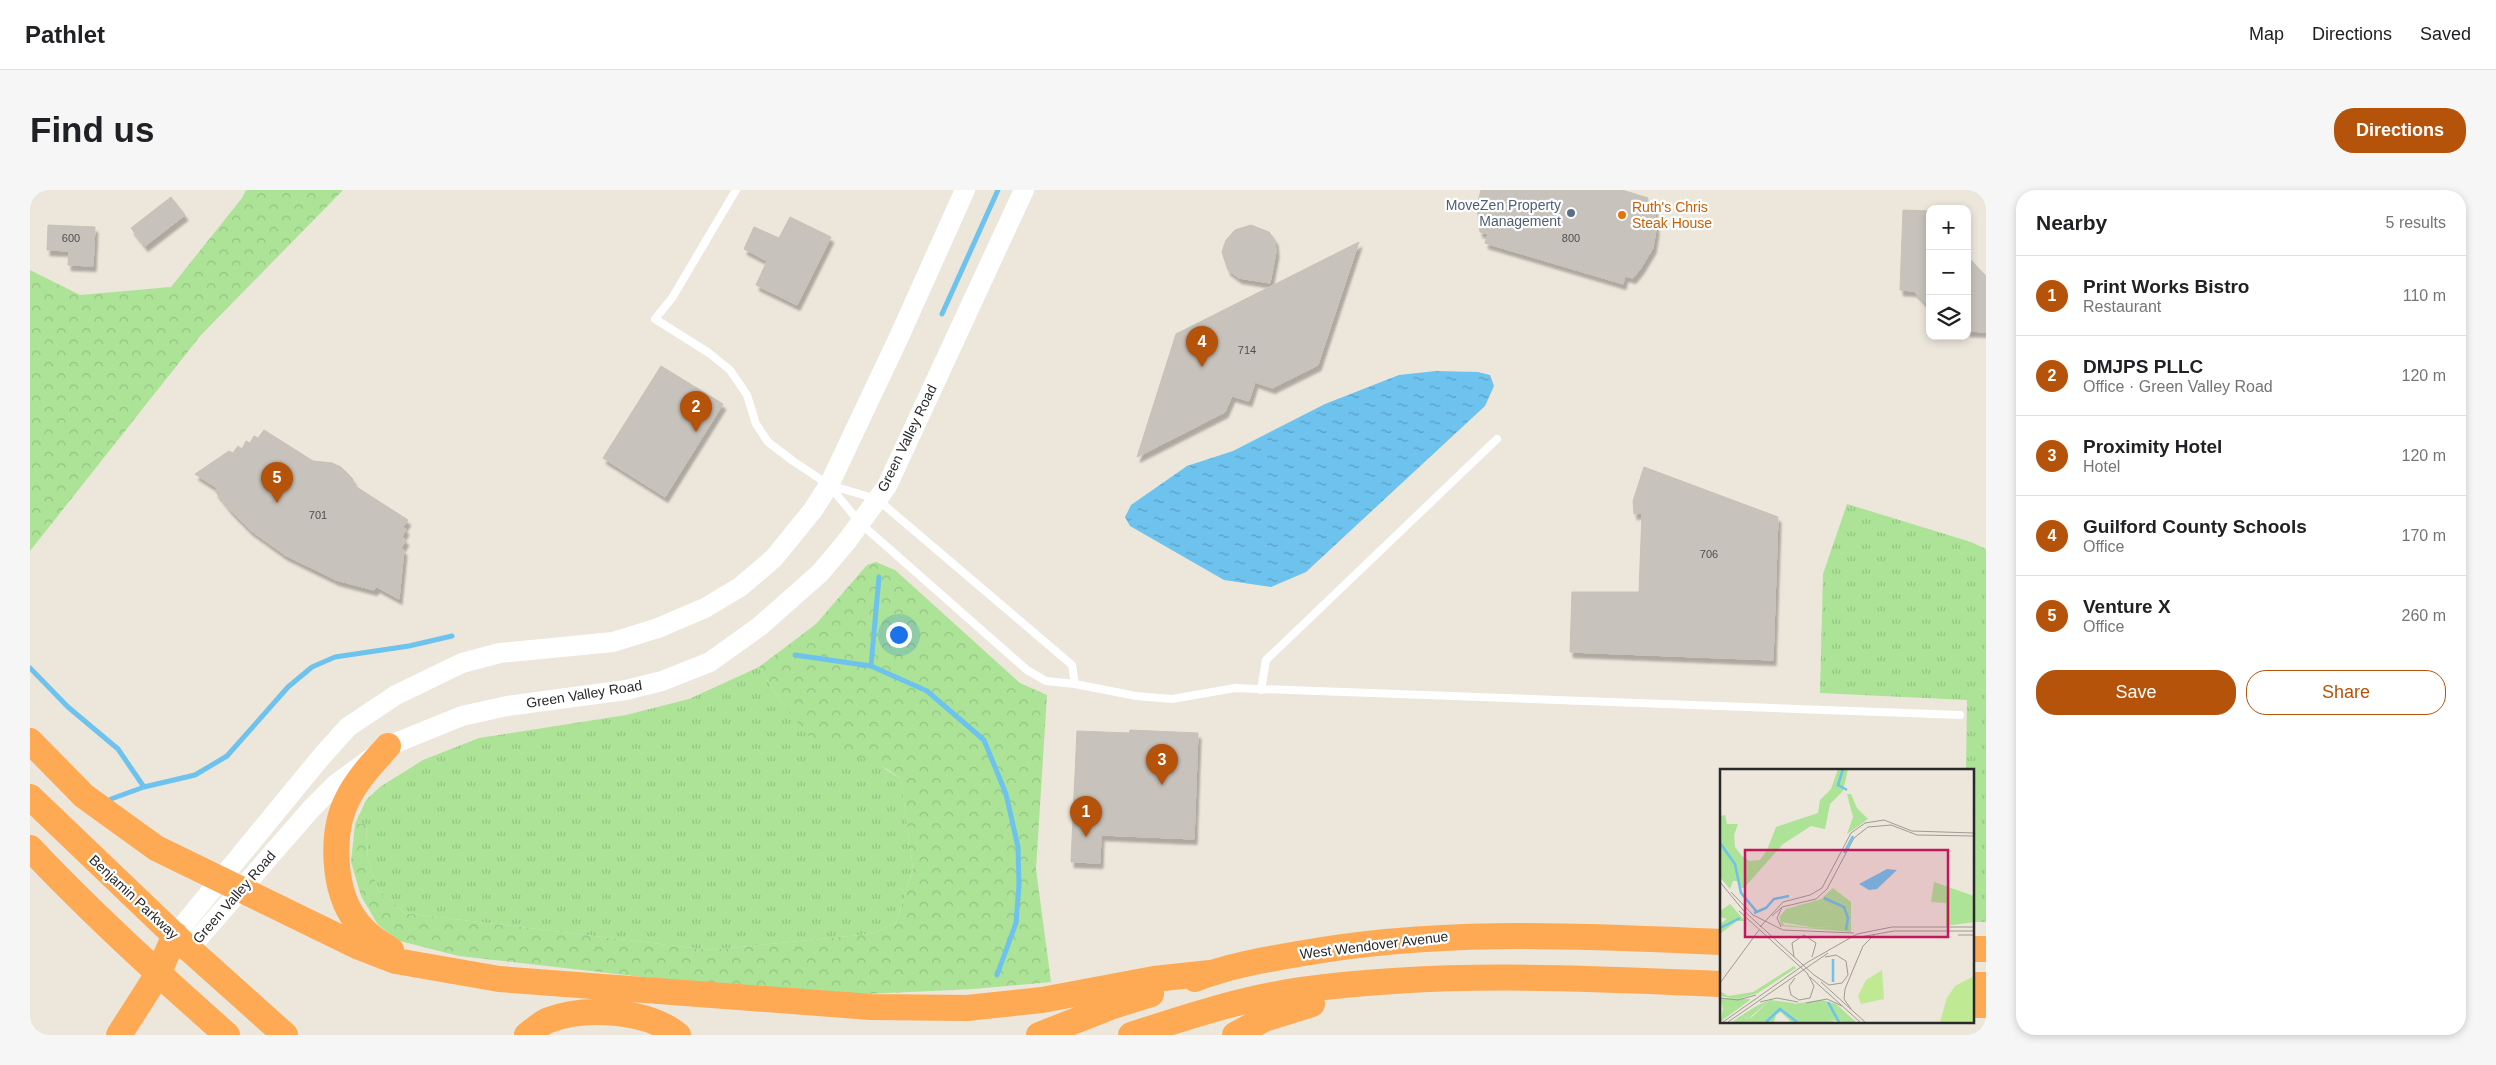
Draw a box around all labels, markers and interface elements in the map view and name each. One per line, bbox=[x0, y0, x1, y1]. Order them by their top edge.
text: Pathlet bbox=[25, 21, 105, 48]
text: Map bbox=[2249, 24, 2284, 44]
text: Directions bbox=[2312, 24, 2392, 44]
text: Saved bbox=[2420, 24, 2471, 44]
button: Directions bbox=[2334, 108, 2466, 153]
text: Find us bbox=[30, 110, 154, 149]
place label: MoveZen Property Management bbox=[1446, 197, 1561, 229]
place label: Ruth's Chris Steak House bbox=[1632, 199, 1712, 231]
map controls bbox=[1926, 205, 1971, 340]
button: + bbox=[1926, 205, 1971, 250]
marker: MoveZen Property Management bbox=[1565, 207, 1577, 219]
marker: Ruth's Chris Steak House bbox=[1616, 209, 1628, 221]
text: Nearby bbox=[2036, 211, 2107, 234]
text: 5 results bbox=[2386, 214, 2446, 231]
house number: 600 bbox=[62, 232, 80, 244]
house number: 800 bbox=[1562, 232, 1580, 244]
button: − bbox=[1926, 250, 1971, 295]
text: Print Works Bistro bbox=[2083, 276, 2249, 297]
text: 1 bbox=[2048, 287, 2056, 304]
text: 110 m bbox=[2403, 287, 2446, 304]
button: layers bbox=[1926, 295, 1971, 340]
text: Restaurant bbox=[2083, 298, 2161, 315]
pin: 4 bbox=[1186, 326, 1218, 367]
house number: 714 bbox=[1238, 344, 1256, 356]
text: DMJPS PLLC bbox=[2083, 356, 2203, 377]
text: 2 bbox=[2048, 367, 2056, 384]
text: 120 m bbox=[2402, 367, 2446, 384]
text: Office · Green Valley Road bbox=[2083, 378, 2273, 395]
street label: Green Valley Road bbox=[874, 382, 940, 494]
pin: 2 bbox=[680, 391, 712, 432]
text: Proximity Hotel bbox=[2083, 436, 2222, 457]
text: 3 bbox=[2048, 447, 2056, 464]
text: 120 m bbox=[2402, 447, 2446, 464]
text: Hotel bbox=[2083, 458, 2120, 475]
pin: 5 bbox=[261, 462, 293, 503]
house number: 701 bbox=[309, 509, 327, 521]
text: Guilford County Schools bbox=[2083, 516, 2307, 537]
text: 4 bbox=[2048, 527, 2056, 544]
text: 170 m bbox=[2402, 527, 2446, 544]
text: Office bbox=[2083, 538, 2125, 555]
house number: 706 bbox=[1700, 548, 1718, 560]
text: Venture X bbox=[2083, 596, 2171, 617]
text: 5 bbox=[2048, 607, 2056, 624]
text: 260 m bbox=[2402, 607, 2446, 624]
text: Office bbox=[2083, 618, 2125, 635]
your location bbox=[886, 622, 912, 648]
button: Save bbox=[2036, 670, 2236, 715]
button: Share bbox=[2246, 670, 2446, 715]
street label: Green Valley Road bbox=[525, 677, 643, 711]
pin: 3 bbox=[1146, 744, 1178, 785]
inset map bbox=[1720, 769, 1974, 1022]
pin: 1 bbox=[1070, 796, 1102, 837]
street label: Green Valley Road bbox=[190, 848, 278, 946]
street label: Benjamin Parkway bbox=[86, 852, 182, 942]
street label: West Wendover Avenue bbox=[1299, 928, 1449, 962]

